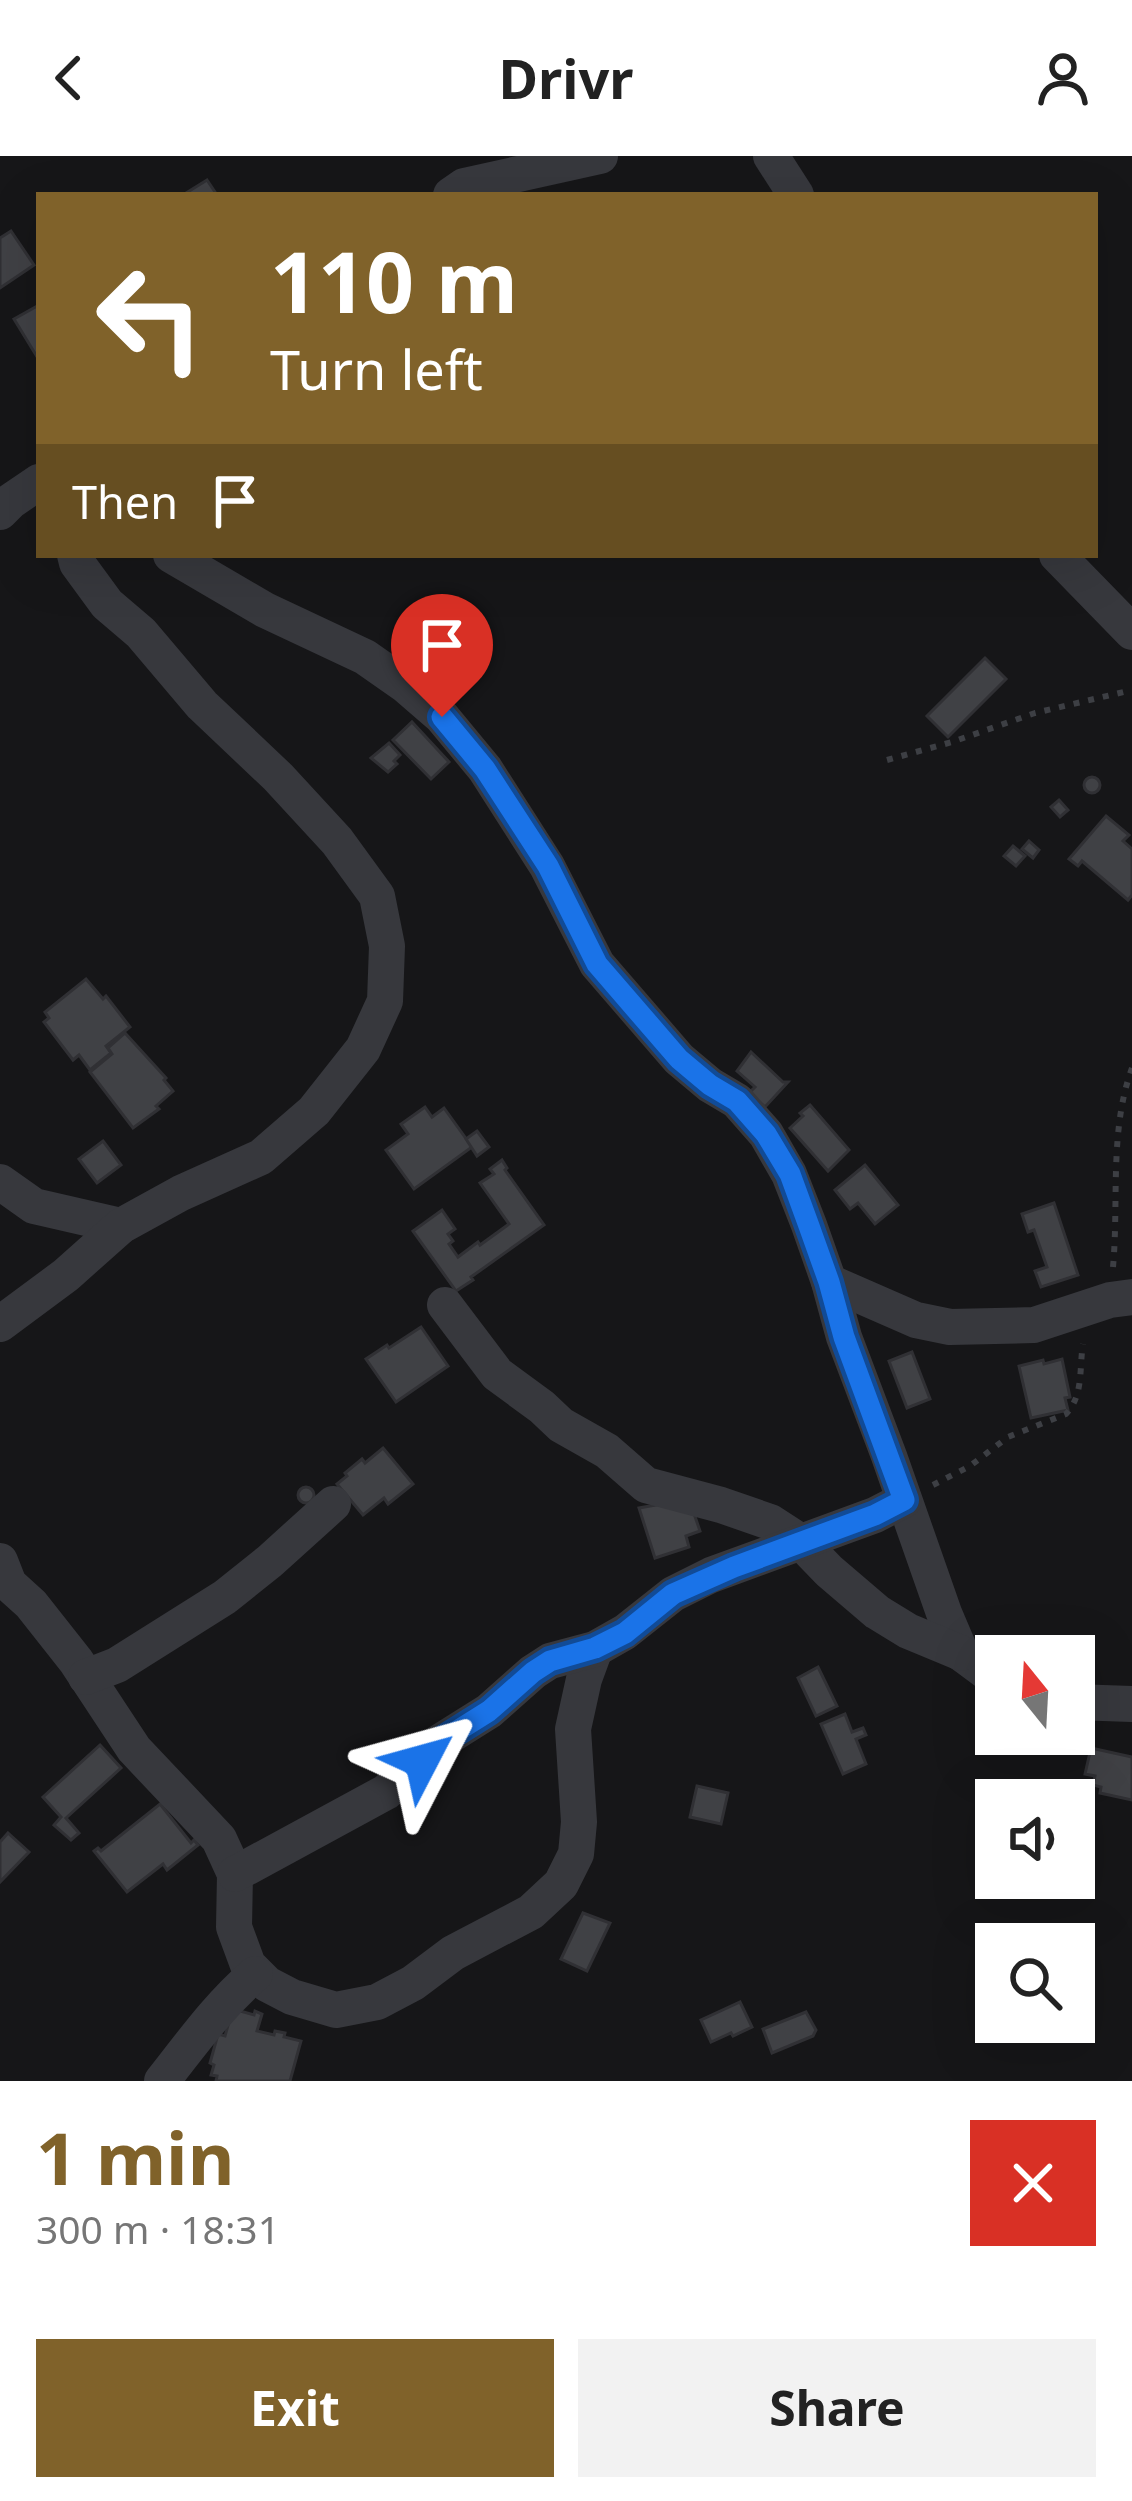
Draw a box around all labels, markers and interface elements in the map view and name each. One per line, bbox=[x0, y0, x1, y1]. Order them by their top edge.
text: Drivr bbox=[499, 41, 633, 115]
icon: back bbox=[36, 45, 102, 111]
icon: person bbox=[1030, 45, 1096, 111]
text: 110 m bbox=[270, 223, 518, 338]
icon: left bbox=[72, 240, 228, 396]
text: Turn left bbox=[270, 332, 483, 406]
icon: arrive bbox=[202, 468, 268, 534]
text: Then bbox=[72, 471, 178, 532]
pin bbox=[391, 594, 493, 717]
icon: arrive bbox=[409, 612, 475, 678]
north arrow bbox=[975, 1635, 1095, 1755]
map controls bbox=[975, 1635, 1095, 2043]
position arrow bbox=[359, 1698, 485, 1824]
button: sound bbox=[975, 1779, 1095, 1899]
button: search bbox=[975, 1923, 1095, 2043]
text: 1 min bbox=[36, 2108, 234, 2206]
button: close bbox=[970, 2120, 1096, 2246]
text: 300 m · 18:31 bbox=[36, 2202, 280, 2255]
button: Exit bbox=[36, 2339, 554, 2477]
button: Share bbox=[578, 2339, 1096, 2477]

